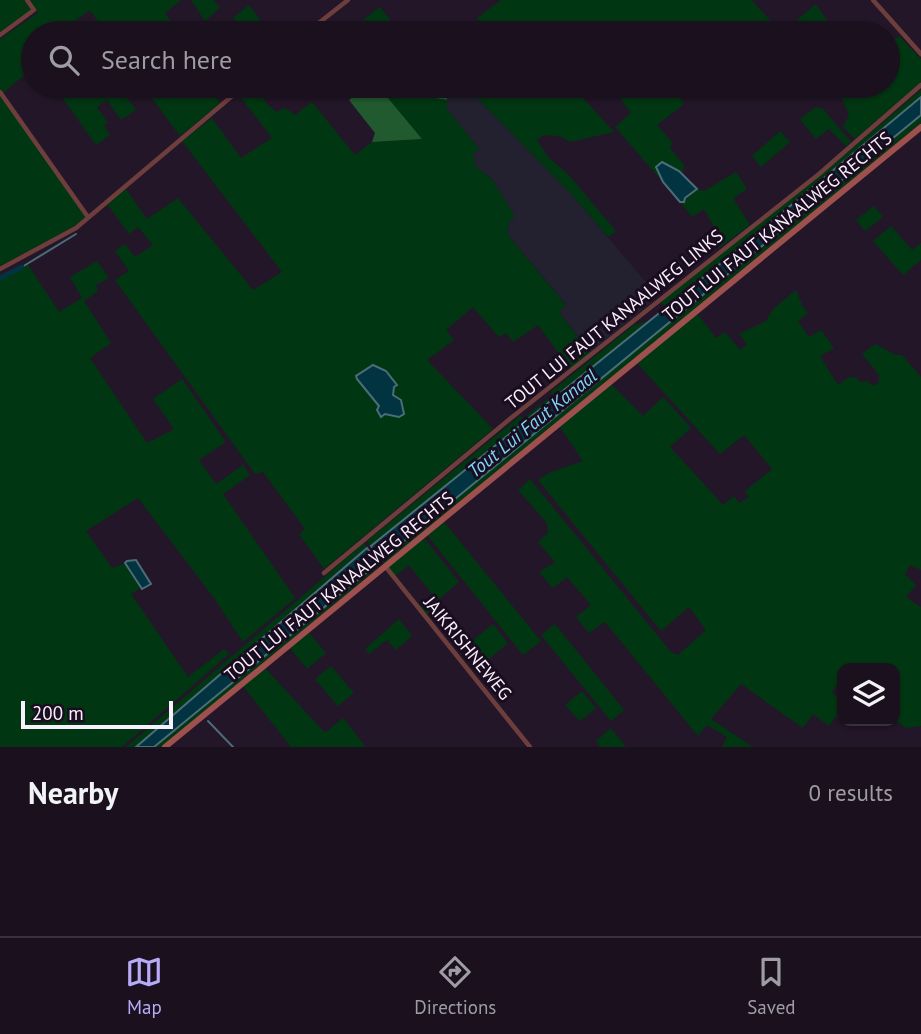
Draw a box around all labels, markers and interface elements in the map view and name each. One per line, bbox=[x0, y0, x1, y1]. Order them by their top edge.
search box bbox=[21, 21, 900, 98]
icon: search bbox=[45, 41, 83, 79]
text: Search here bbox=[101, 43, 232, 76]
street label: TOUT LUI FAUT KANAALWEG RECHTS bbox=[658, 126, 896, 326]
street label: TOUT LUI FAUT KANAALWEG LINKS bbox=[500, 224, 728, 414]
water label: Tout Lui Faut Kanaal bbox=[462, 363, 602, 483]
street label: TOUT LUI FAUT KANAALWEG RECHTS bbox=[220, 486, 458, 686]
street label: JAIKRISHNEWEG bbox=[418, 591, 517, 705]
map controls bbox=[837, 663, 900, 726]
button: layers bbox=[837, 663, 900, 726]
scale bar bbox=[21, 698, 173, 730]
text: 200 m bbox=[32, 701, 84, 725]
text: Nearby bbox=[28, 773, 118, 812]
text: 0 results bbox=[809, 778, 893, 807]
tab: Map bbox=[125, 953, 163, 1019]
tab: Directions bbox=[414, 953, 496, 1019]
tab: Saved bbox=[747, 953, 796, 1019]

